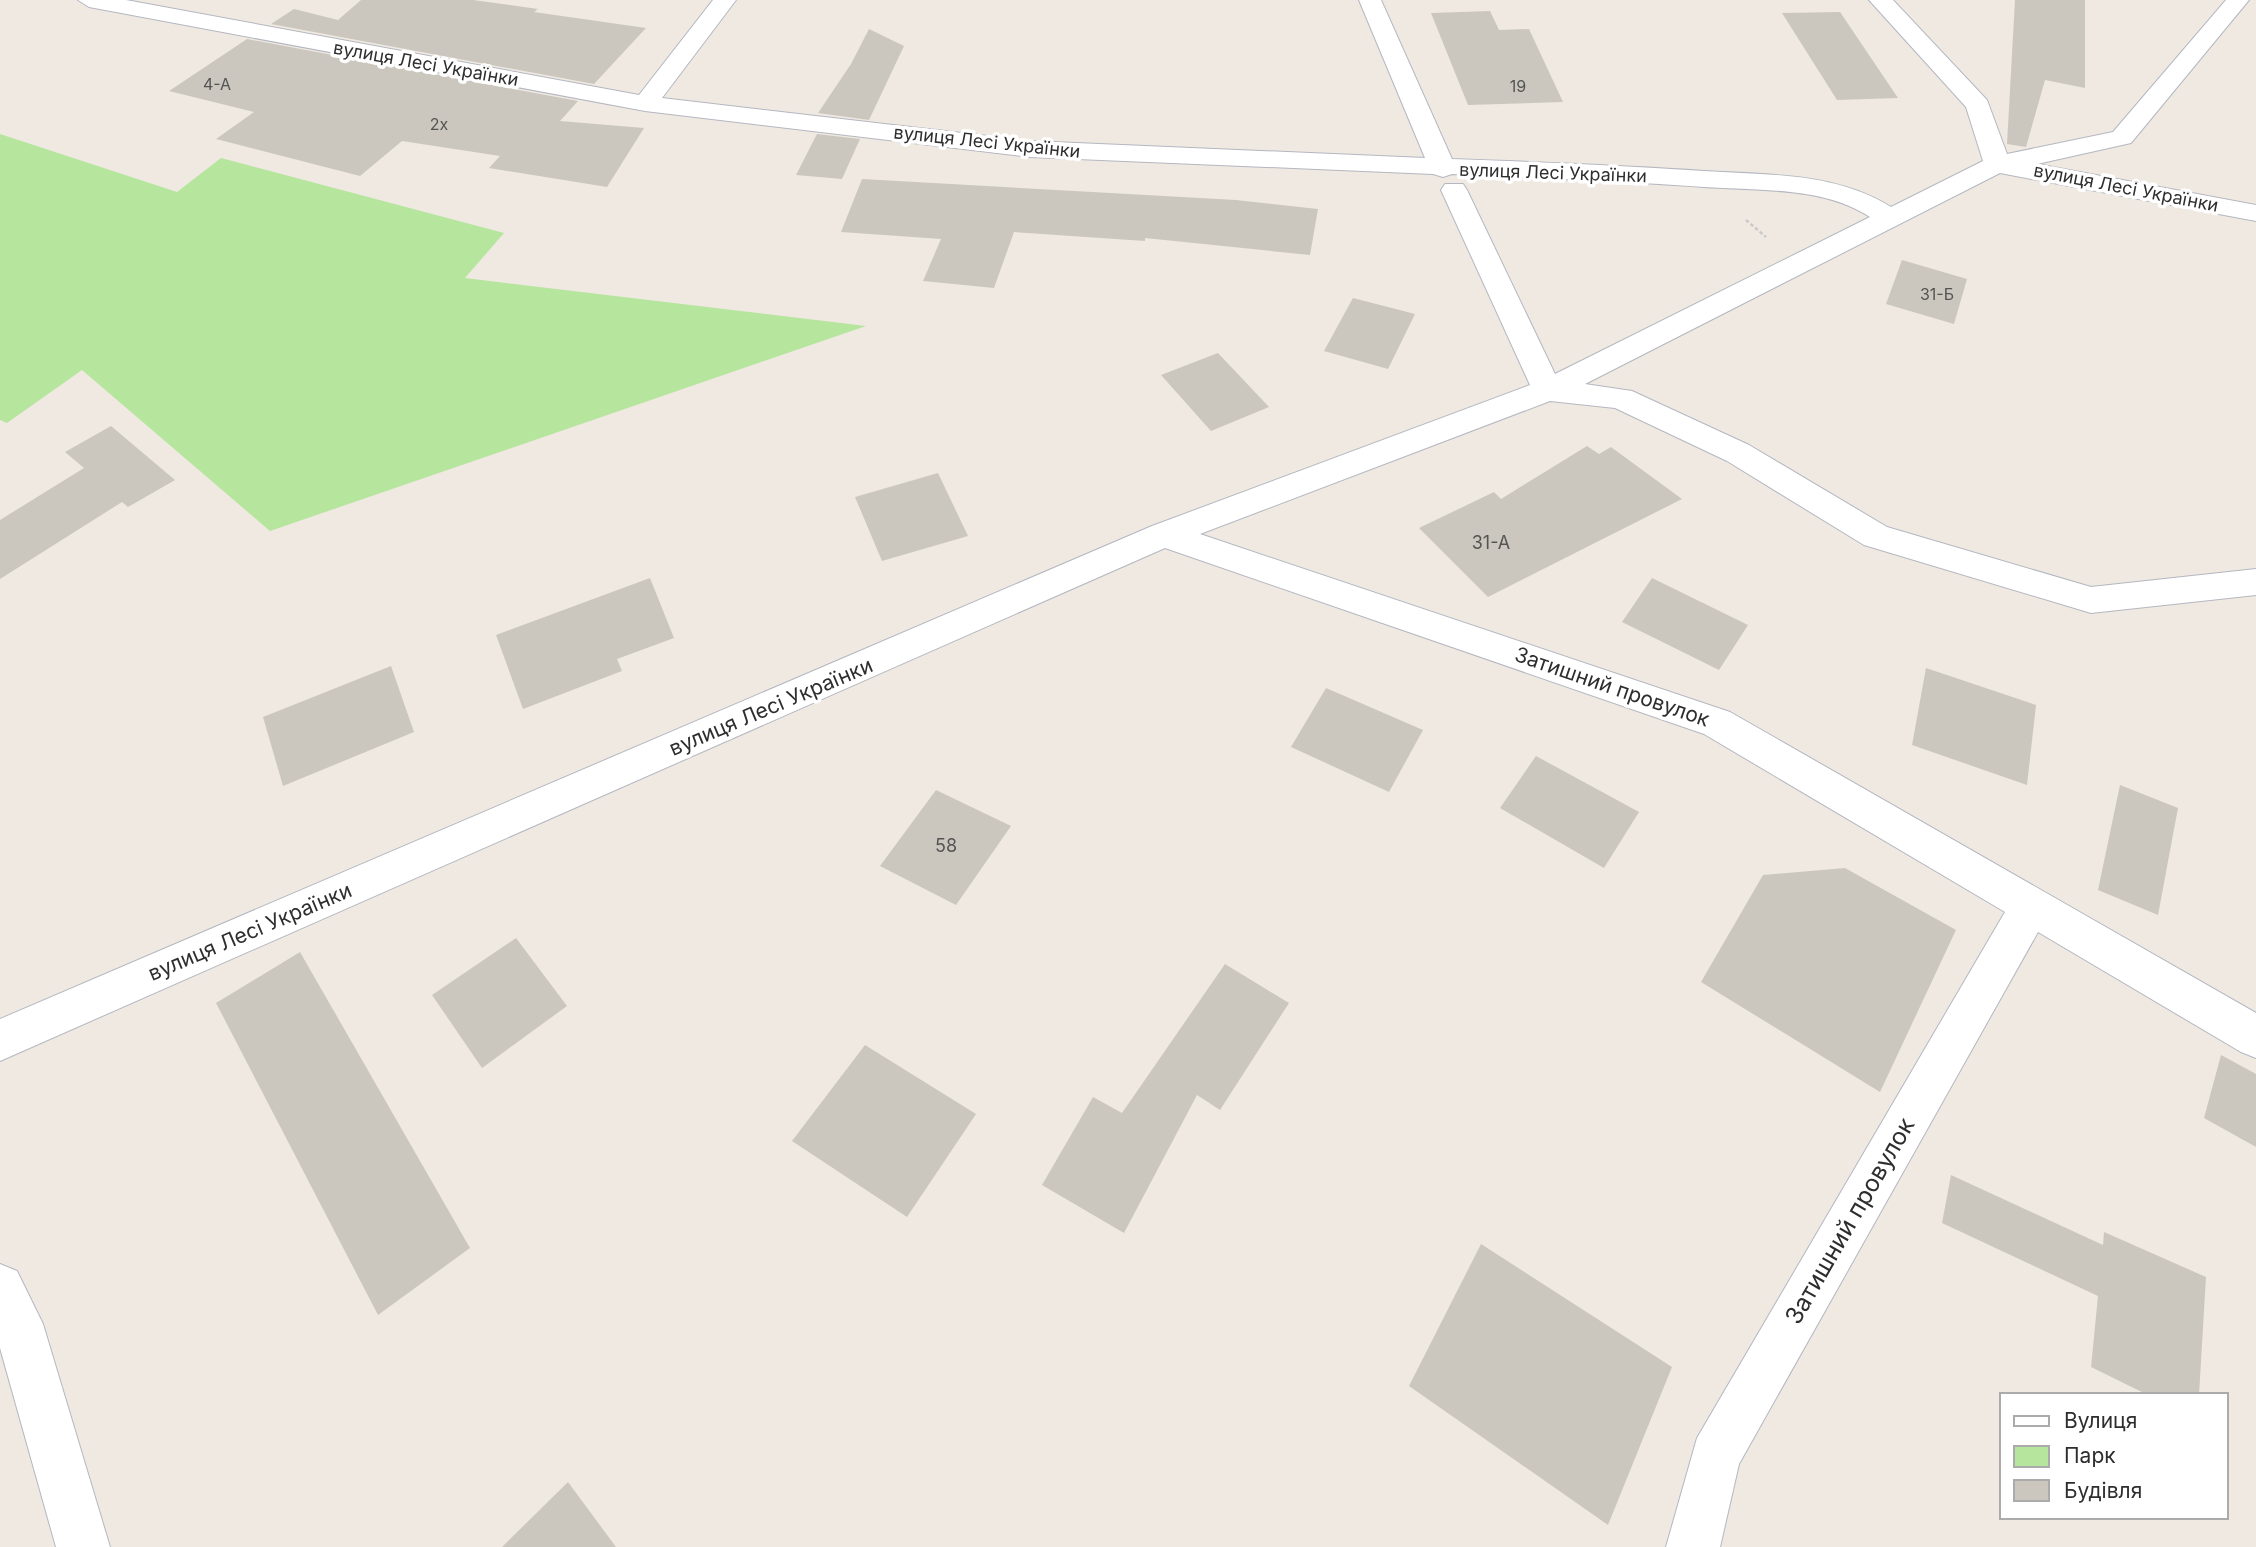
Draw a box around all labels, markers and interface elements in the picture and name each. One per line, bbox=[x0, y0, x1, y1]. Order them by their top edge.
street label: вулиця Лесі Українки bbox=[332, 37, 520, 90]
house number: 4-А bbox=[203, 74, 231, 94]
house number: 19 bbox=[1510, 76, 1526, 96]
house number: 2х bbox=[430, 114, 449, 134]
street label: вулиця Лесі Українки bbox=[893, 121, 1081, 162]
street label: вулиця Лесі Українки bbox=[1459, 159, 1647, 186]
street label: вулиця Лесі Українки bbox=[2032, 159, 2220, 216]
house number: 31-Б bbox=[1920, 284, 1954, 304]
house number: 31-А bbox=[1472, 532, 1510, 553]
street label: Затишний провулок bbox=[1512, 641, 1713, 732]
street label: вулиця Лесі Українки bbox=[665, 652, 876, 761]
house number: 58 bbox=[935, 835, 957, 856]
street label: вулиця Лесі Українки bbox=[144, 877, 355, 986]
street label: Затишний провулок bbox=[1779, 1112, 1920, 1329]
legend bbox=[2000, 1393, 2228, 1519]
text: Вулиця bbox=[2064, 1408, 2137, 1433]
text: Парк bbox=[2064, 1443, 2116, 1468]
text: Будівля bbox=[2064, 1478, 2142, 1503]

